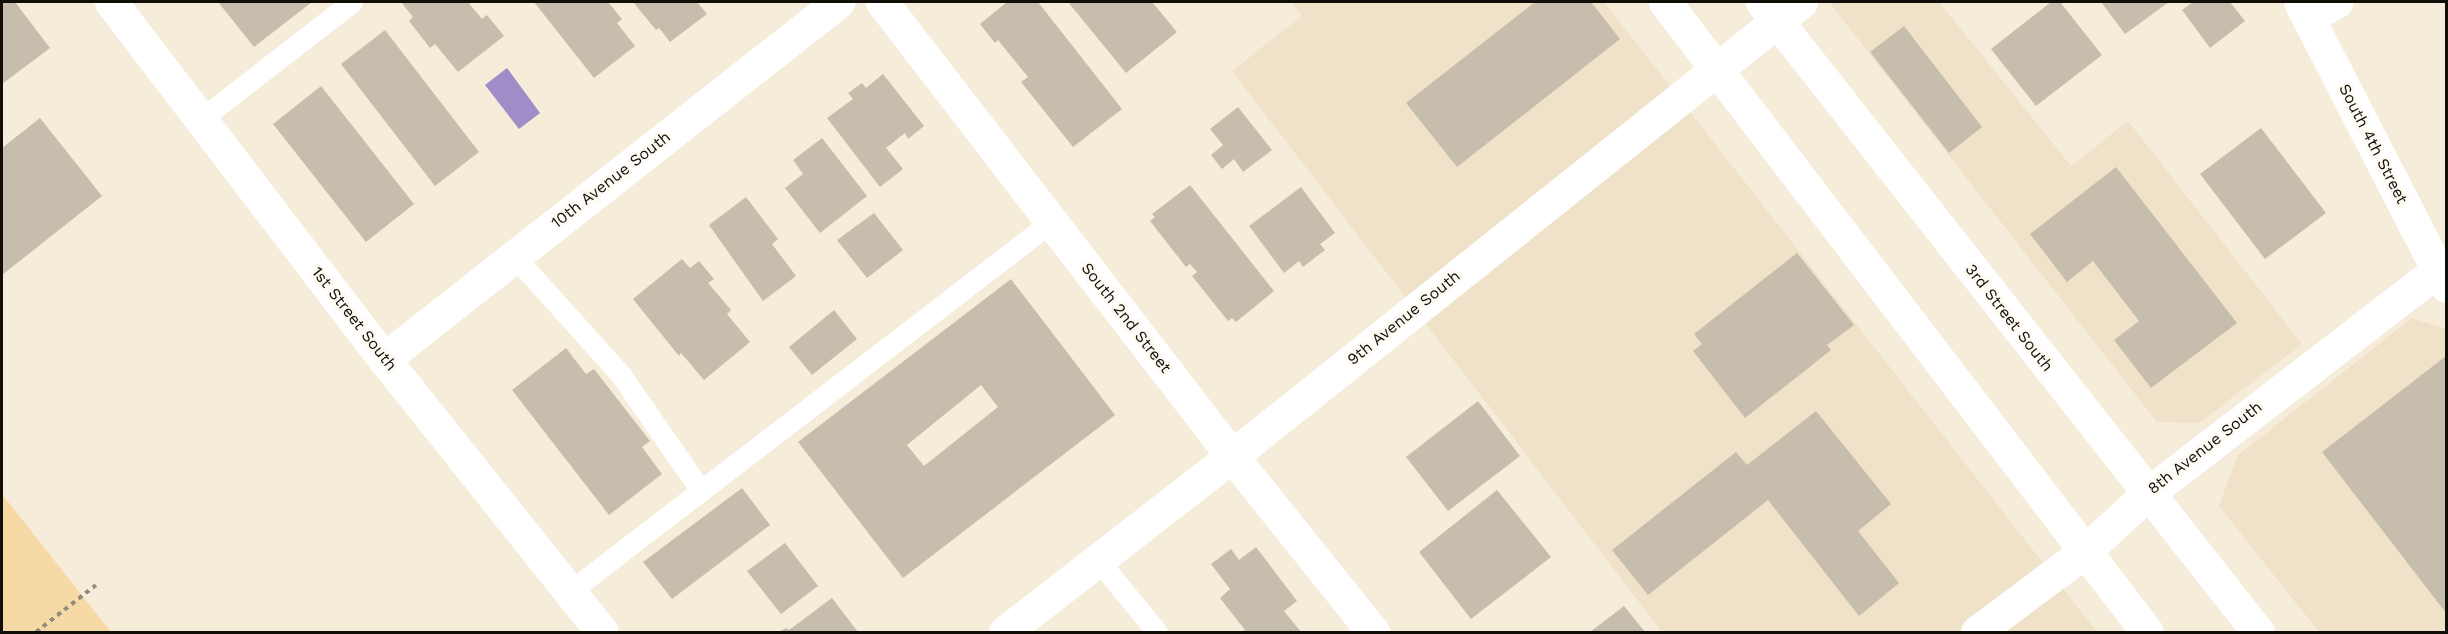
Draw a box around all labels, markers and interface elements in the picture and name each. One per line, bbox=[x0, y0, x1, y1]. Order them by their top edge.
street label: South 4th Street bbox=[2335, 81, 2411, 207]
street label: 10th Avenue South bbox=[547, 127, 675, 233]
street label: South 2nd Street bbox=[1077, 259, 1175, 377]
street label: 3rd Street South bbox=[1961, 260, 2057, 376]
street label: 1st Street South bbox=[307, 263, 401, 375]
street label: 9th Avenue South bbox=[1343, 266, 1465, 370]
street label: 8th Avenue South bbox=[2144, 397, 2266, 499]

